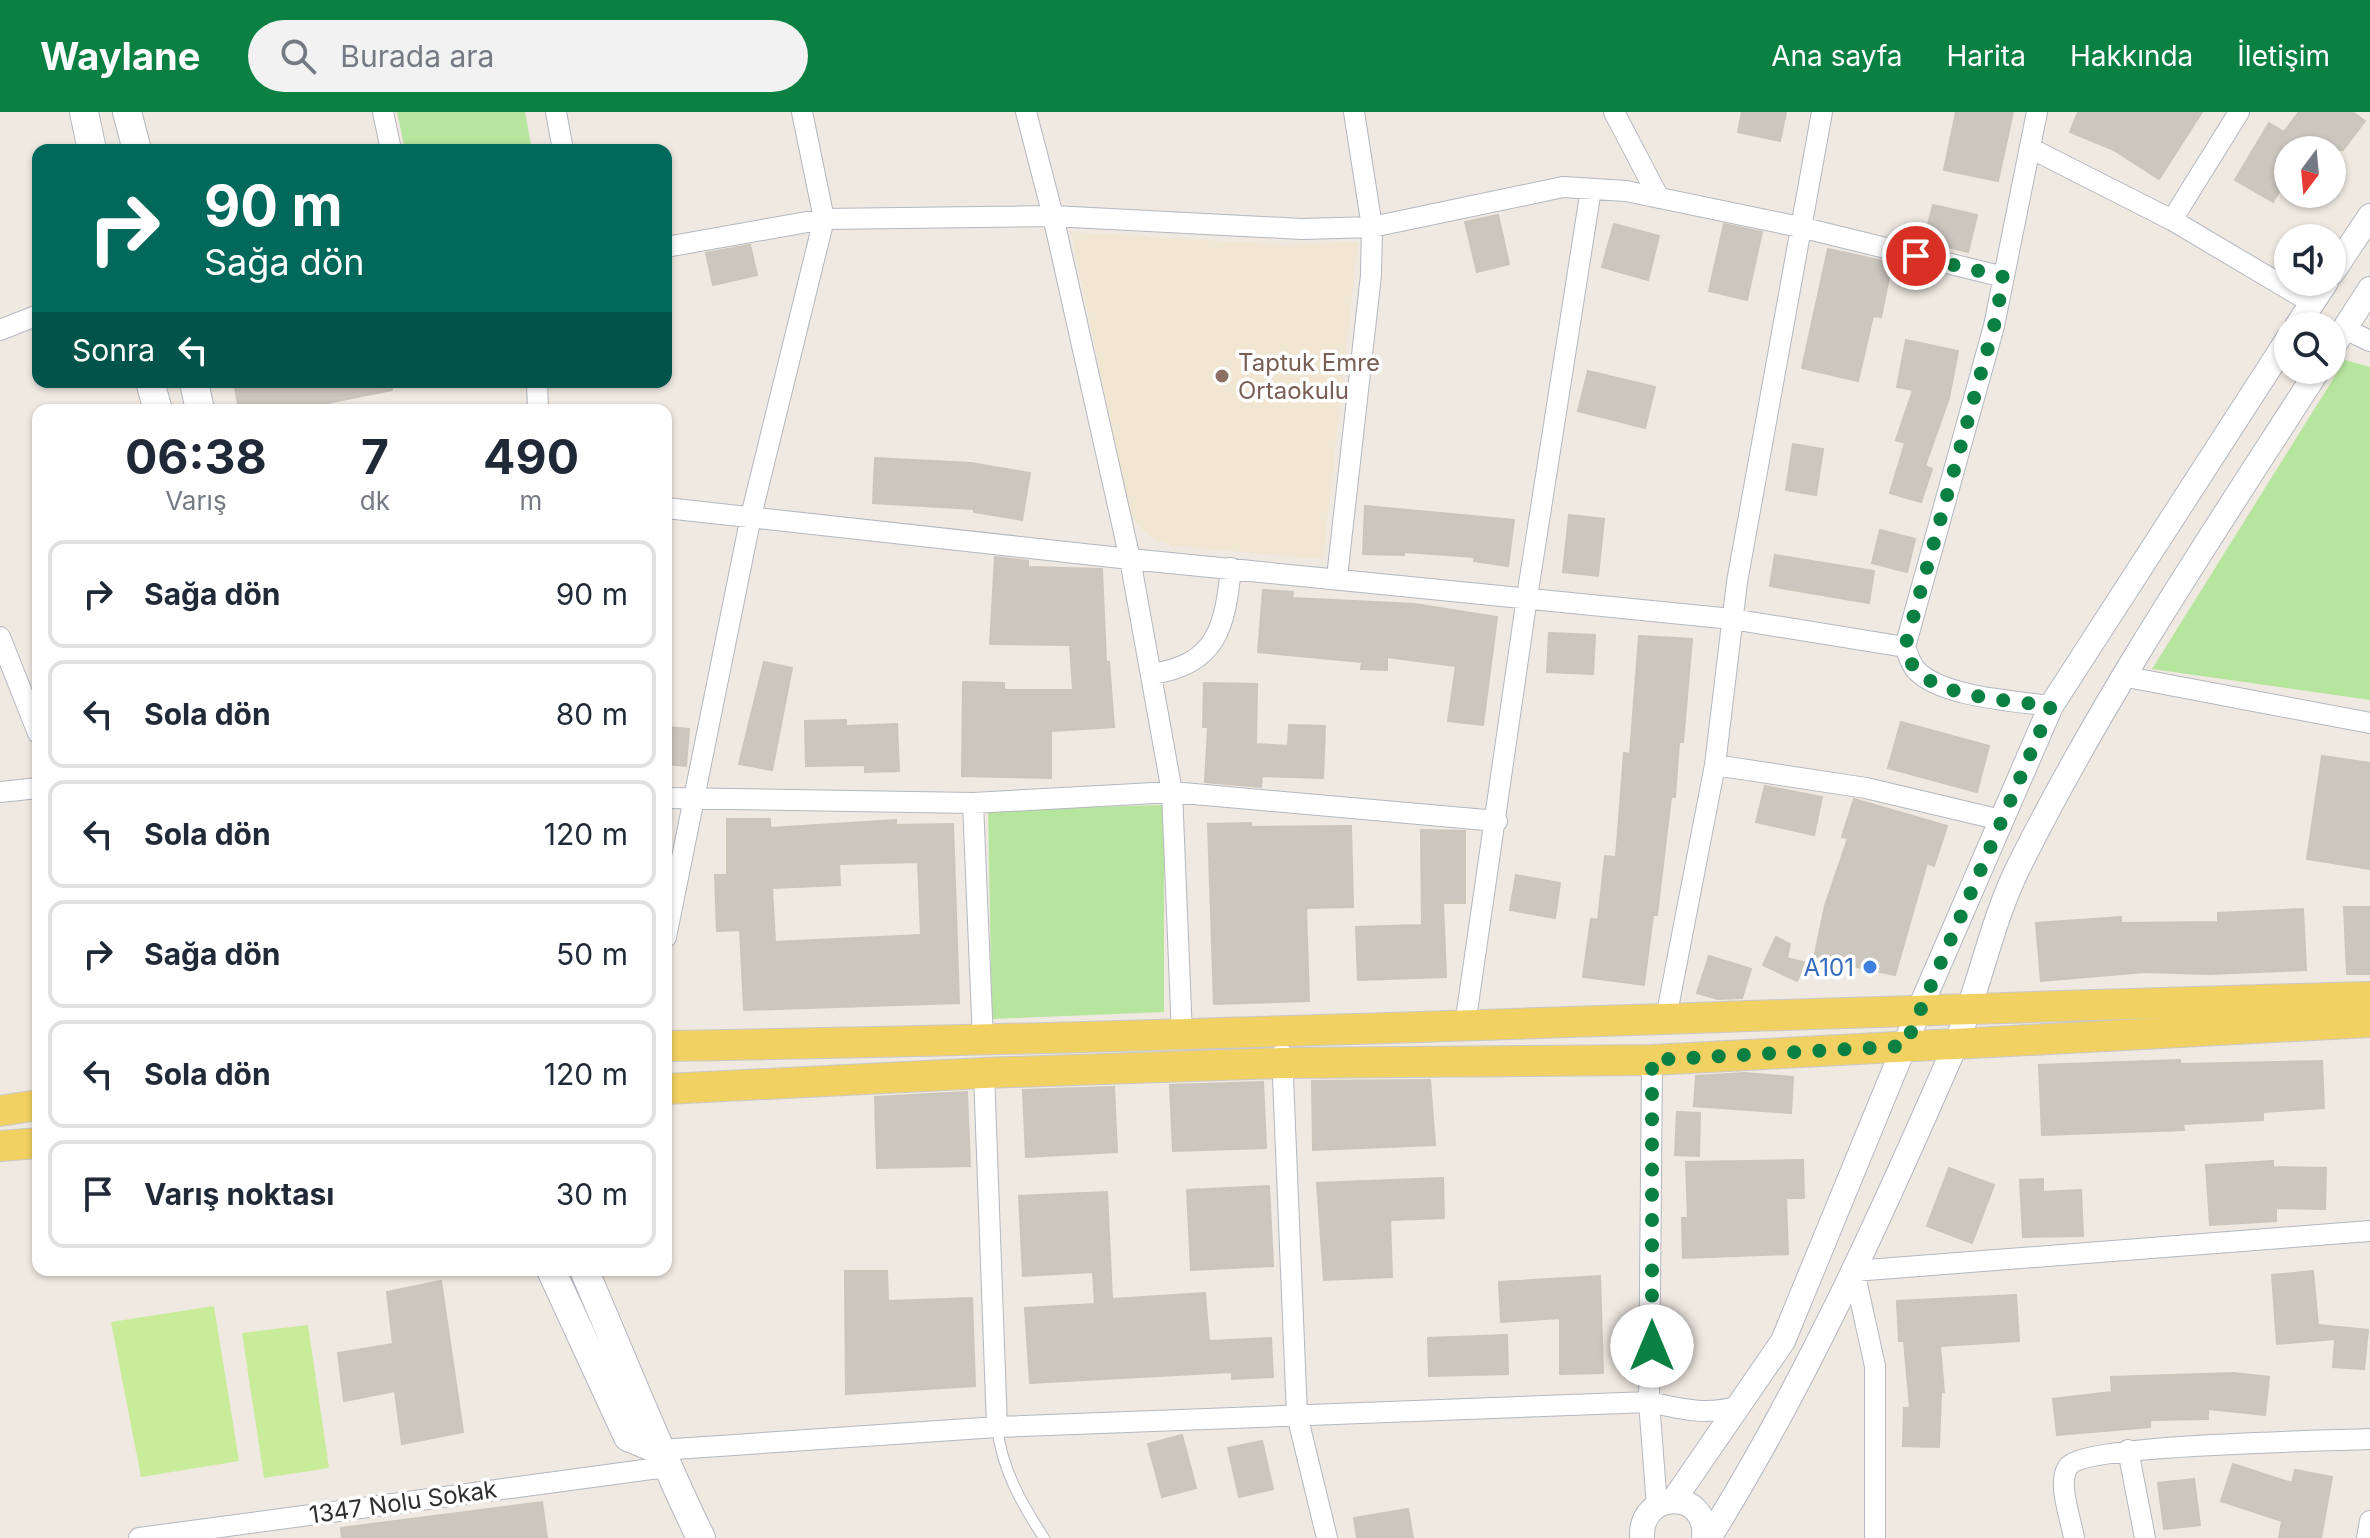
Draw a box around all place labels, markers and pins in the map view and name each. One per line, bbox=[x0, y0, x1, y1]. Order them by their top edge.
pin bbox=[1882, 222, 1950, 290]
place label: Taptuk Emre Ortaokulu bbox=[1238, 348, 1380, 405]
marker: Taptuk Emre Ortaokulu bbox=[1213, 367, 1231, 385]
place label: A101 bbox=[1804, 953, 1854, 982]
marker: A101 bbox=[1861, 958, 1879, 976]

